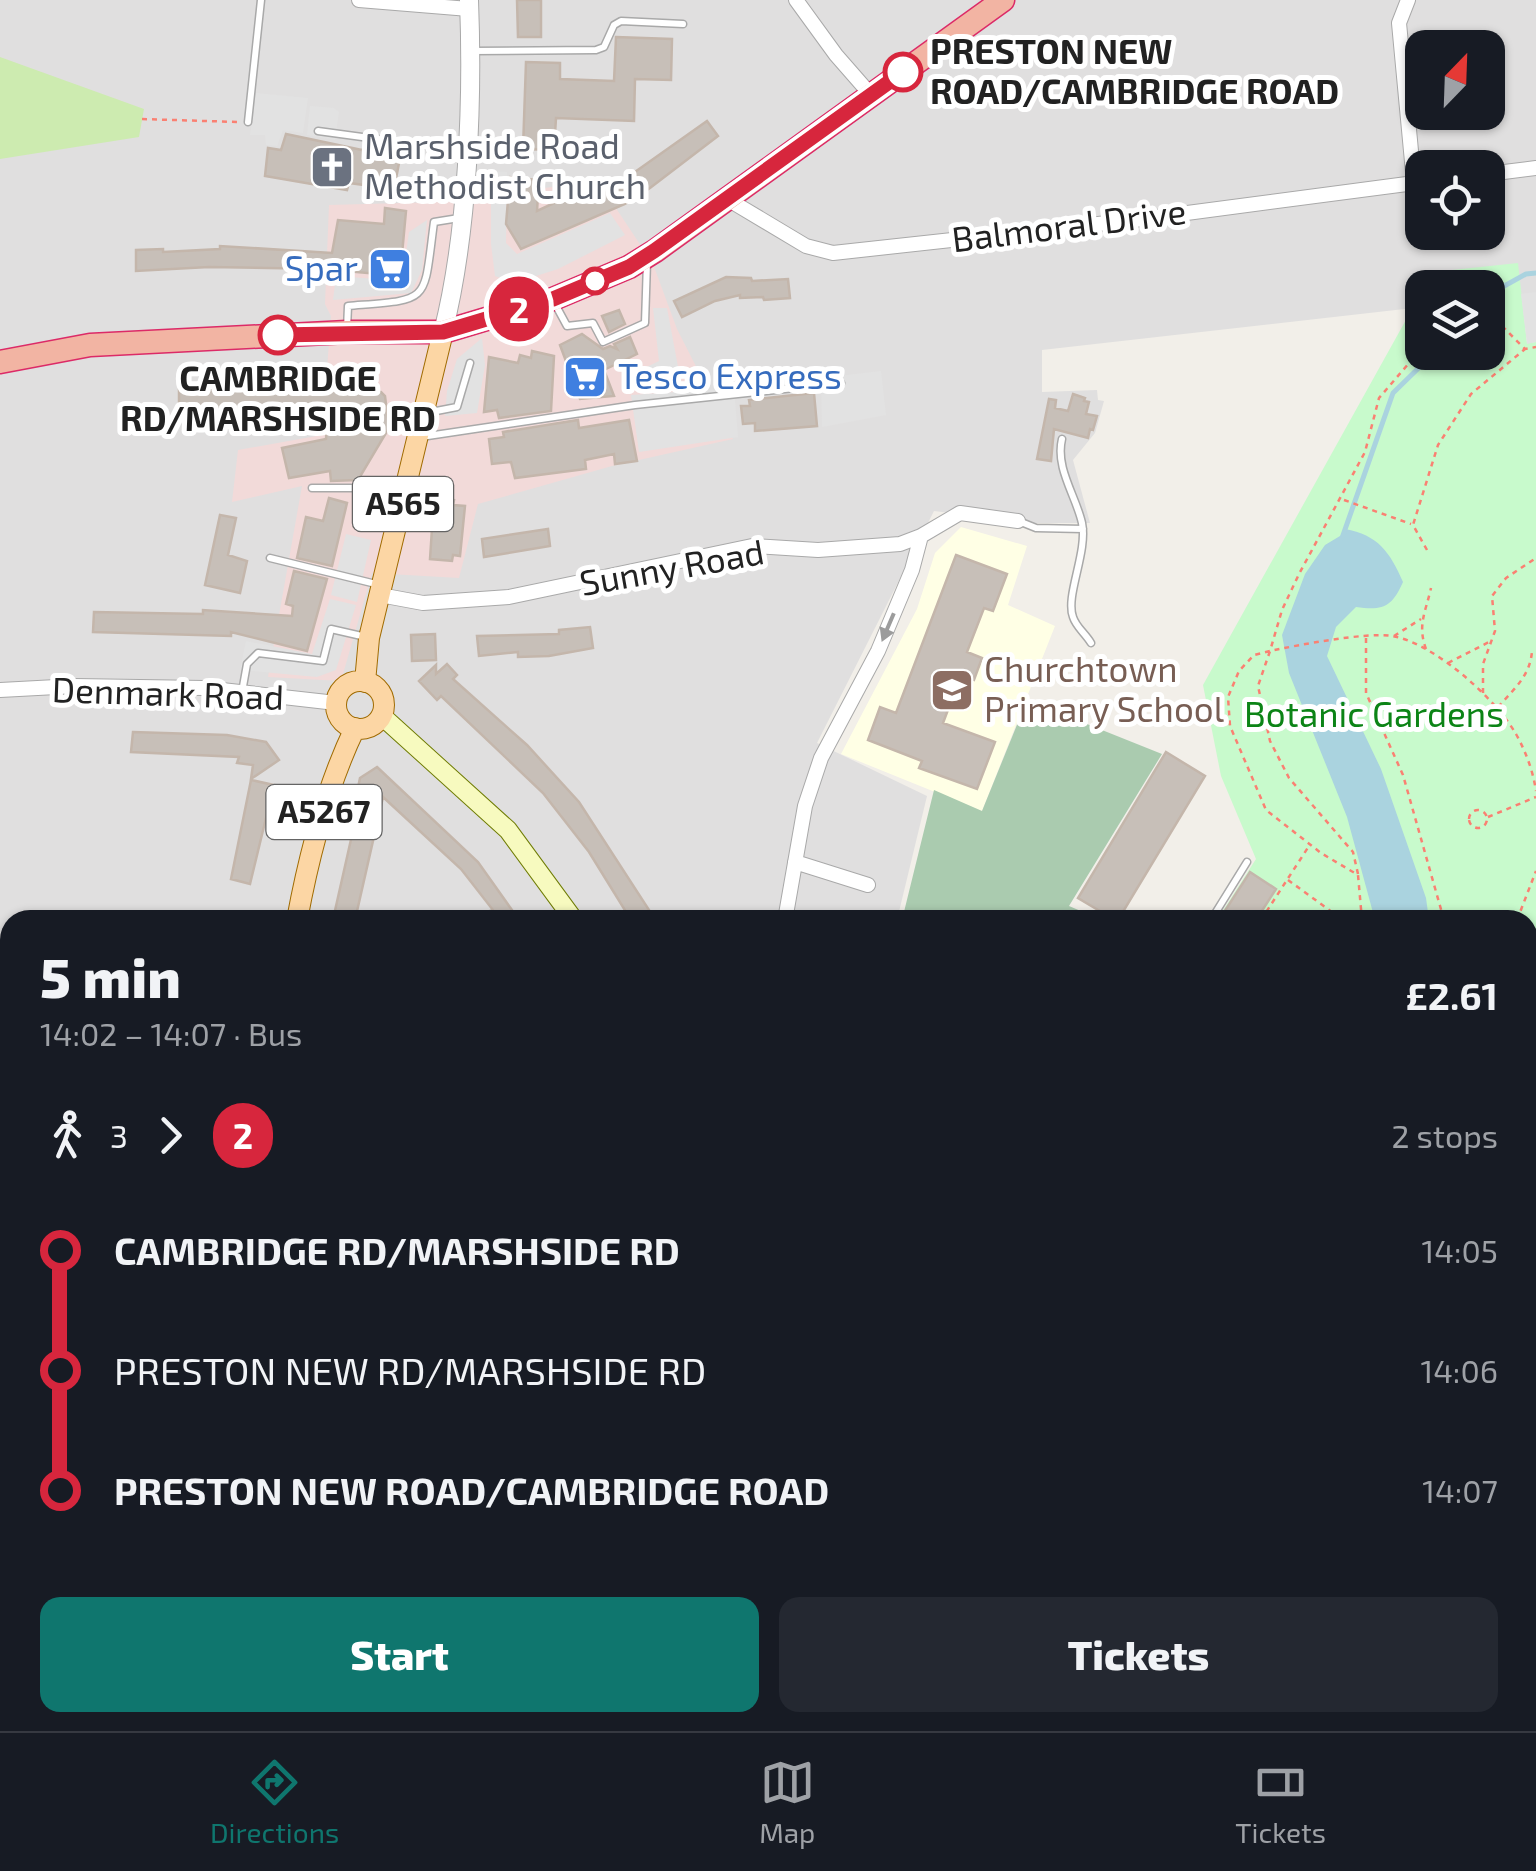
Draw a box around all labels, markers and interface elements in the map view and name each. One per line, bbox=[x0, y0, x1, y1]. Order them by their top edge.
place label: PRESTON NEW ROAD/CAMBRIDGE ROAD bbox=[930, 29, 1339, 111]
north arrow bbox=[1405, 30, 1505, 130]
map controls bbox=[1405, 30, 1505, 370]
marker: PRESTON NEW ROAD/CAMBRIDGE ROAD bbox=[884, 53, 922, 91]
place label: Marshside Road Methodist Church bbox=[364, 124, 646, 206]
church icon: Marshside Road Methodist Church bbox=[309, 144, 355, 190]
button: locate bbox=[1405, 150, 1505, 250]
street label: Balmoral Drive bbox=[949, 189, 1188, 259]
place label: Spar bbox=[285, 246, 358, 288]
supermarket icon: Spar bbox=[367, 246, 413, 292]
unlabelled marker bbox=[582, 268, 608, 294]
button: layers bbox=[1405, 270, 1505, 370]
line badge: 2 bbox=[486, 276, 552, 342]
text: 2 bbox=[509, 288, 529, 330]
marker: CAMBRIDGE RD/MARSHSIDE RD bbox=[259, 316, 297, 354]
supermarket icon: Tesco Express bbox=[562, 354, 608, 400]
place label: Tesco Express bbox=[618, 354, 842, 396]
place label: CAMBRIDGE RD/MARSHSIDE RD bbox=[120, 356, 436, 438]
road number: A565 bbox=[353, 477, 453, 531]
street label: Sunny Road bbox=[576, 529, 767, 603]
one-way arrow bbox=[880, 612, 896, 642]
place label: Churchtown Primary School bbox=[984, 647, 1225, 729]
street label: Denmark Road bbox=[51, 667, 285, 717]
school or university icon: Churchtown Primary School bbox=[929, 667, 975, 713]
park label: Botanic Gardens bbox=[1244, 692, 1504, 734]
road number: A5267 bbox=[266, 785, 382, 839]
text: 5 min bbox=[40, 943, 181, 1009]
text: £2.61 bbox=[1406, 972, 1498, 1018]
text: 14:02 – 14:07 · Bus bbox=[40, 1014, 302, 1052]
icon: walk bbox=[40, 1108, 95, 1163]
icon: forward bbox=[143, 1108, 198, 1163]
text: 2 bbox=[233, 1114, 253, 1156]
text: 3 bbox=[110, 1116, 128, 1154]
text: 2 stops bbox=[1391, 1116, 1498, 1154]
text: CAMBRIDGE RD/MARSHSIDE RD bbox=[114, 1227, 680, 1273]
text: 14:05 bbox=[1422, 1231, 1498, 1269]
text: PRESTON NEW RD/MARSHSIDE RD bbox=[114, 1347, 706, 1393]
text: 14:06 bbox=[1420, 1351, 1498, 1389]
text: PRESTON NEW ROAD/CAMBRIDGE ROAD bbox=[114, 1467, 829, 1513]
text: 14:07 bbox=[1422, 1471, 1498, 1509]
button: Start bbox=[40, 1597, 759, 1712]
button: Tickets bbox=[779, 1597, 1498, 1712]
tab: Directions bbox=[210, 1755, 339, 1849]
tab: Map bbox=[759, 1755, 815, 1849]
tab: Tickets bbox=[1235, 1755, 1326, 1849]

